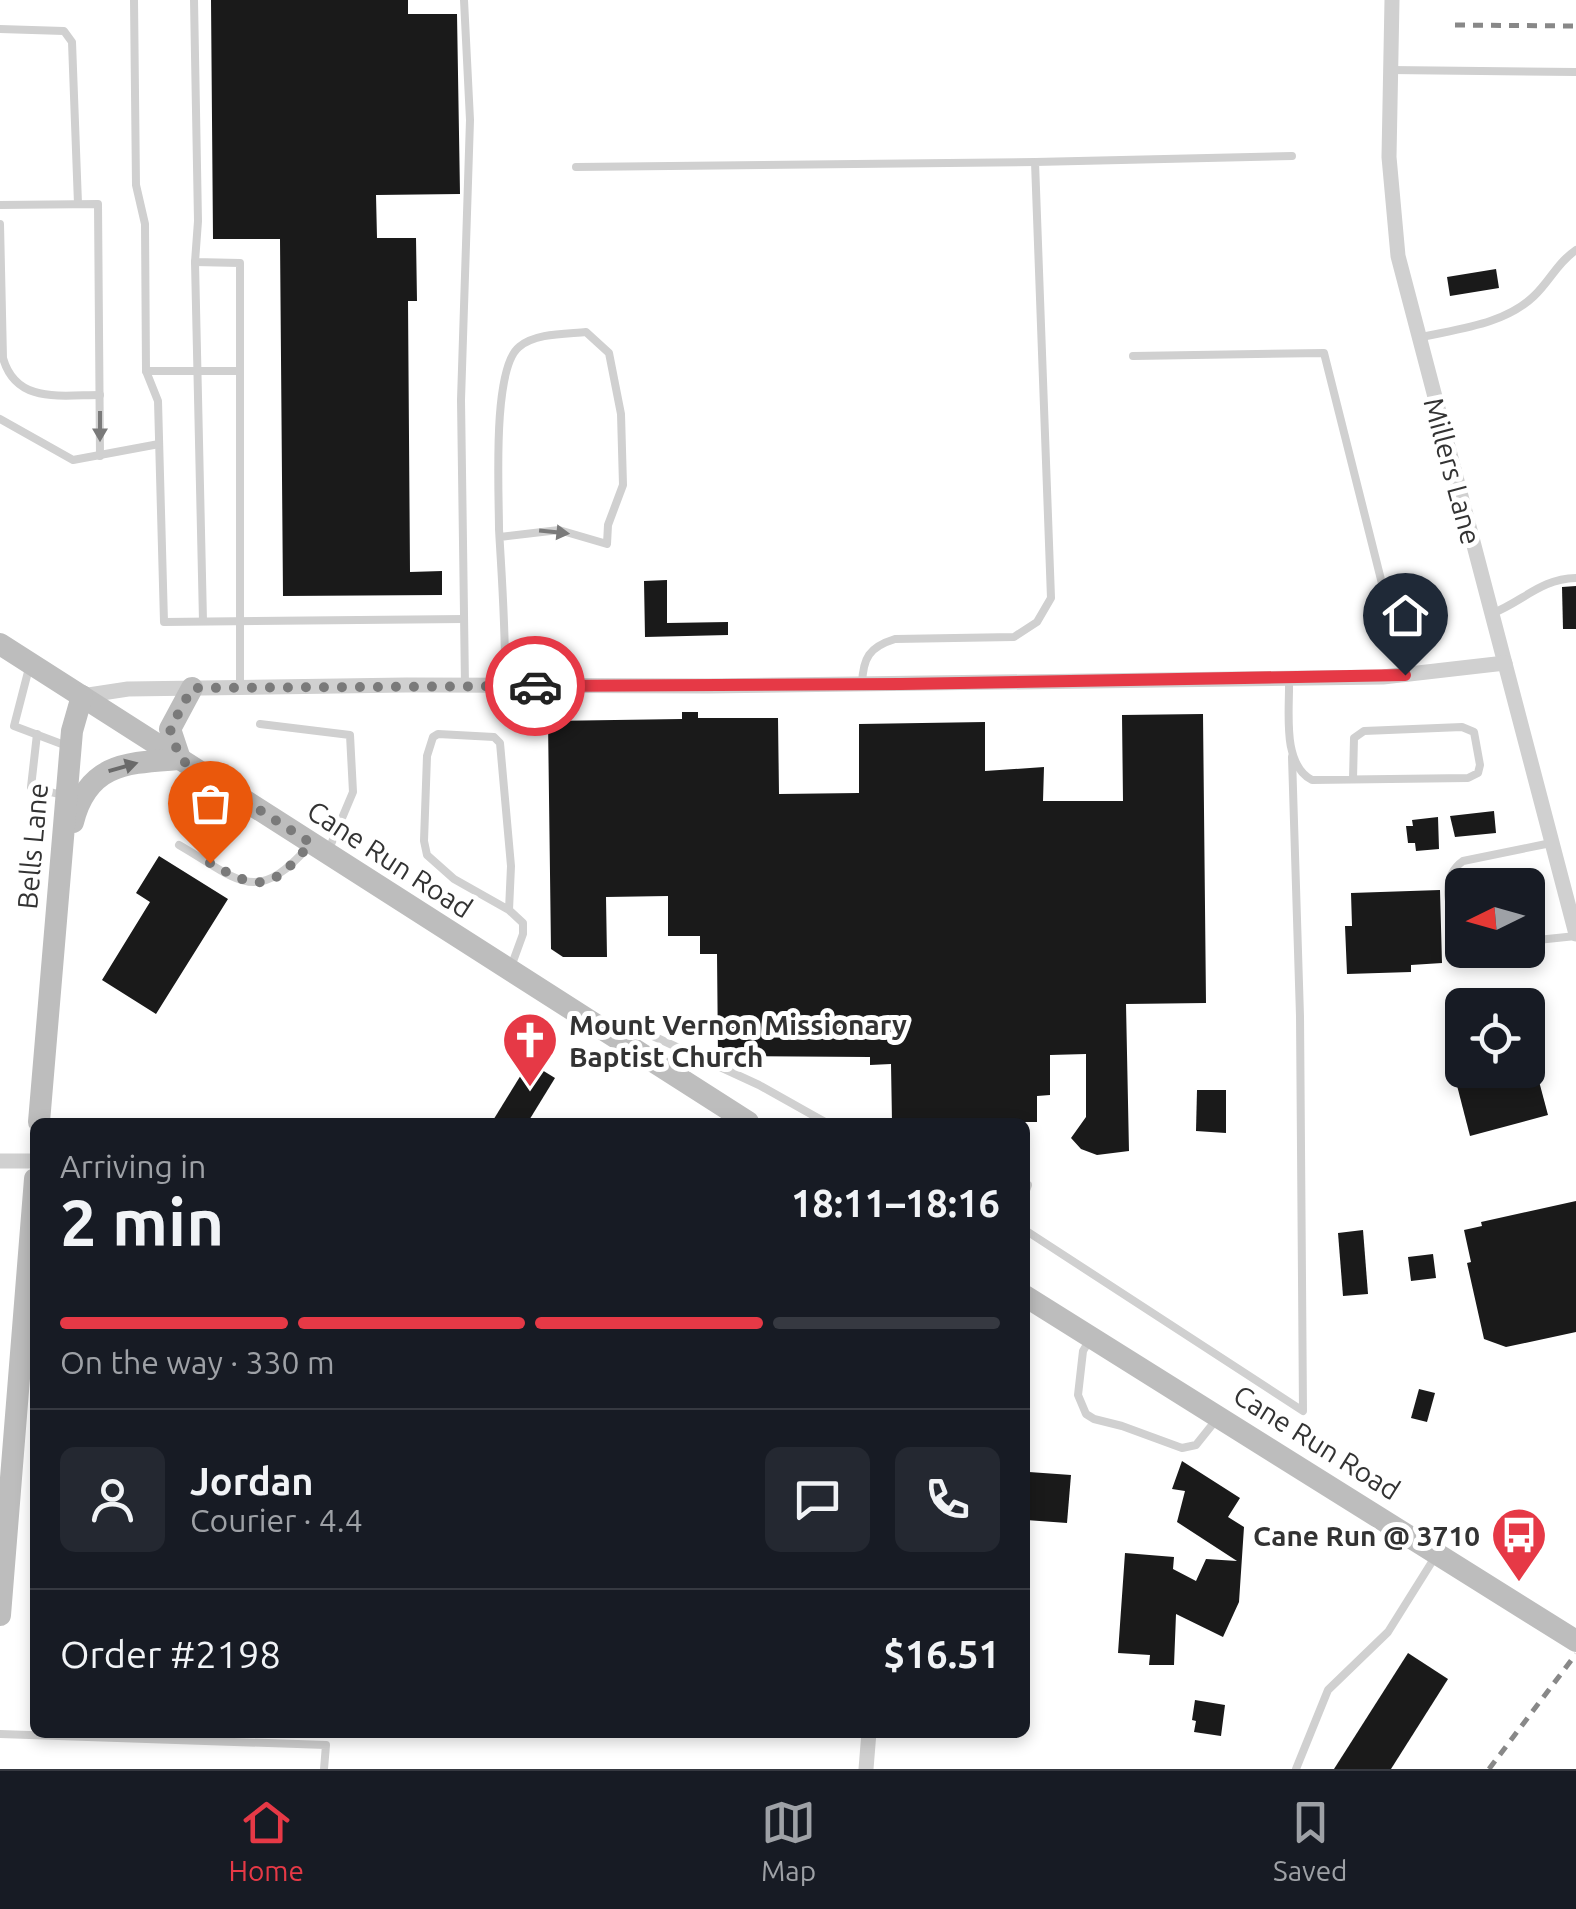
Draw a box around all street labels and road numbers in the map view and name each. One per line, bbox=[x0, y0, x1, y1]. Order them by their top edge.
street label: Millers Lane bbox=[1419, 394, 1487, 548]
street label: Bells Lane bbox=[11, 782, 53, 910]
street label: Cane Run Road bbox=[302, 794, 478, 924]
street label: Cane Run Road bbox=[1228, 1379, 1406, 1505]

